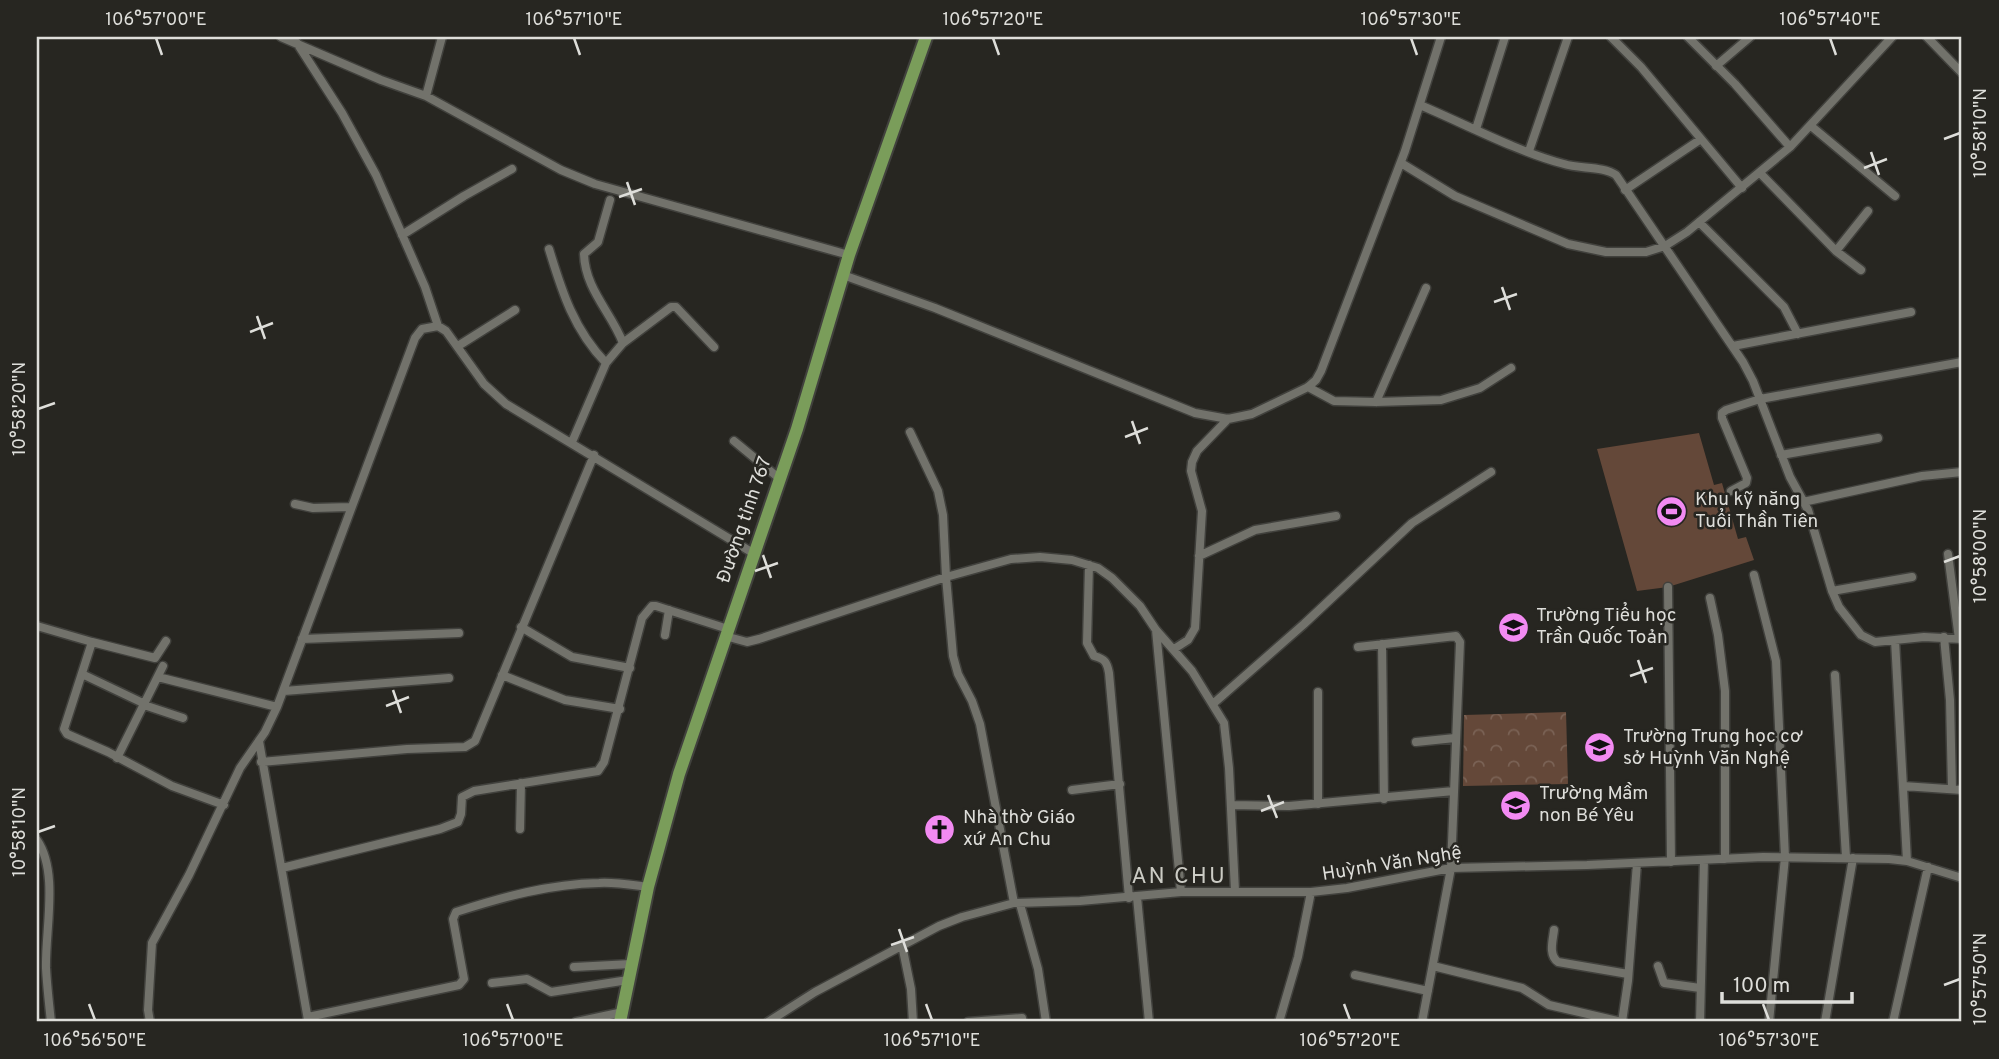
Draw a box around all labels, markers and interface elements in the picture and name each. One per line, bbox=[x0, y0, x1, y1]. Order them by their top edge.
text: 106°57'00"E bbox=[105, 9, 207, 32]
text: 106°57'10"E bbox=[526, 9, 622, 32]
text: 106°57'20"E bbox=[942, 9, 1044, 32]
text: 106°57'30"E bbox=[1361, 9, 1461, 32]
text: 106°57'40"E bbox=[1779, 9, 1881, 32]
text: 10°58'10"N bbox=[1970, 88, 1993, 178]
text: 10°58'20"N bbox=[9, 362, 32, 456]
street label: Đường tỉnh 767 bbox=[712, 454, 778, 586]
place label: Khu kỹ năng Tuổi Thần Tiên bbox=[1695, 488, 1818, 534]
sports icon: Khu kỹ năng Tuổi Thần Tiên bbox=[1655, 494, 1689, 528]
text: 10°58'00"N bbox=[1970, 509, 1993, 603]
place label: Trường Tiểu học Trần Quốc Toản bbox=[1536, 601, 1676, 650]
school or university icon: Trường Tiểu học Trần Quốc Toản bbox=[1496, 610, 1530, 644]
place label: Trường Trung học cơ sở Huỳnh Văn Nghệ bbox=[1623, 725, 1803, 771]
school or university icon: Trường Trung học cơ sở Huỳnh Văn Nghệ bbox=[1583, 731, 1617, 765]
place label: Trường Mầm non Bé Yêu bbox=[1539, 782, 1648, 828]
text: 10°58'10"N bbox=[9, 787, 32, 877]
school or university icon: Trường Mầm non Bé Yêu bbox=[1499, 788, 1533, 822]
place label: Nhà thờ Giáo xứ An Chu bbox=[963, 806, 1075, 852]
church icon: Nhà thờ Giáo xứ An Chu bbox=[923, 812, 957, 846]
street label: Huỳnh Văn Nghệ bbox=[1320, 841, 1464, 887]
district label: AN CHU bbox=[1131, 863, 1227, 892]
text: 10°57'50"N bbox=[1970, 933, 1993, 1025]
scale bar bbox=[1722, 961, 1852, 1005]
text: 100 m bbox=[1733, 973, 1790, 1000]
text: 106°56'50"E bbox=[44, 1030, 146, 1053]
text: 106°57'00"E bbox=[462, 1030, 564, 1053]
text: 106°57'10"E bbox=[884, 1030, 980, 1053]
text: 106°57'20"E bbox=[1299, 1030, 1401, 1053]
text: 106°57'30"E bbox=[1719, 1030, 1819, 1053]

